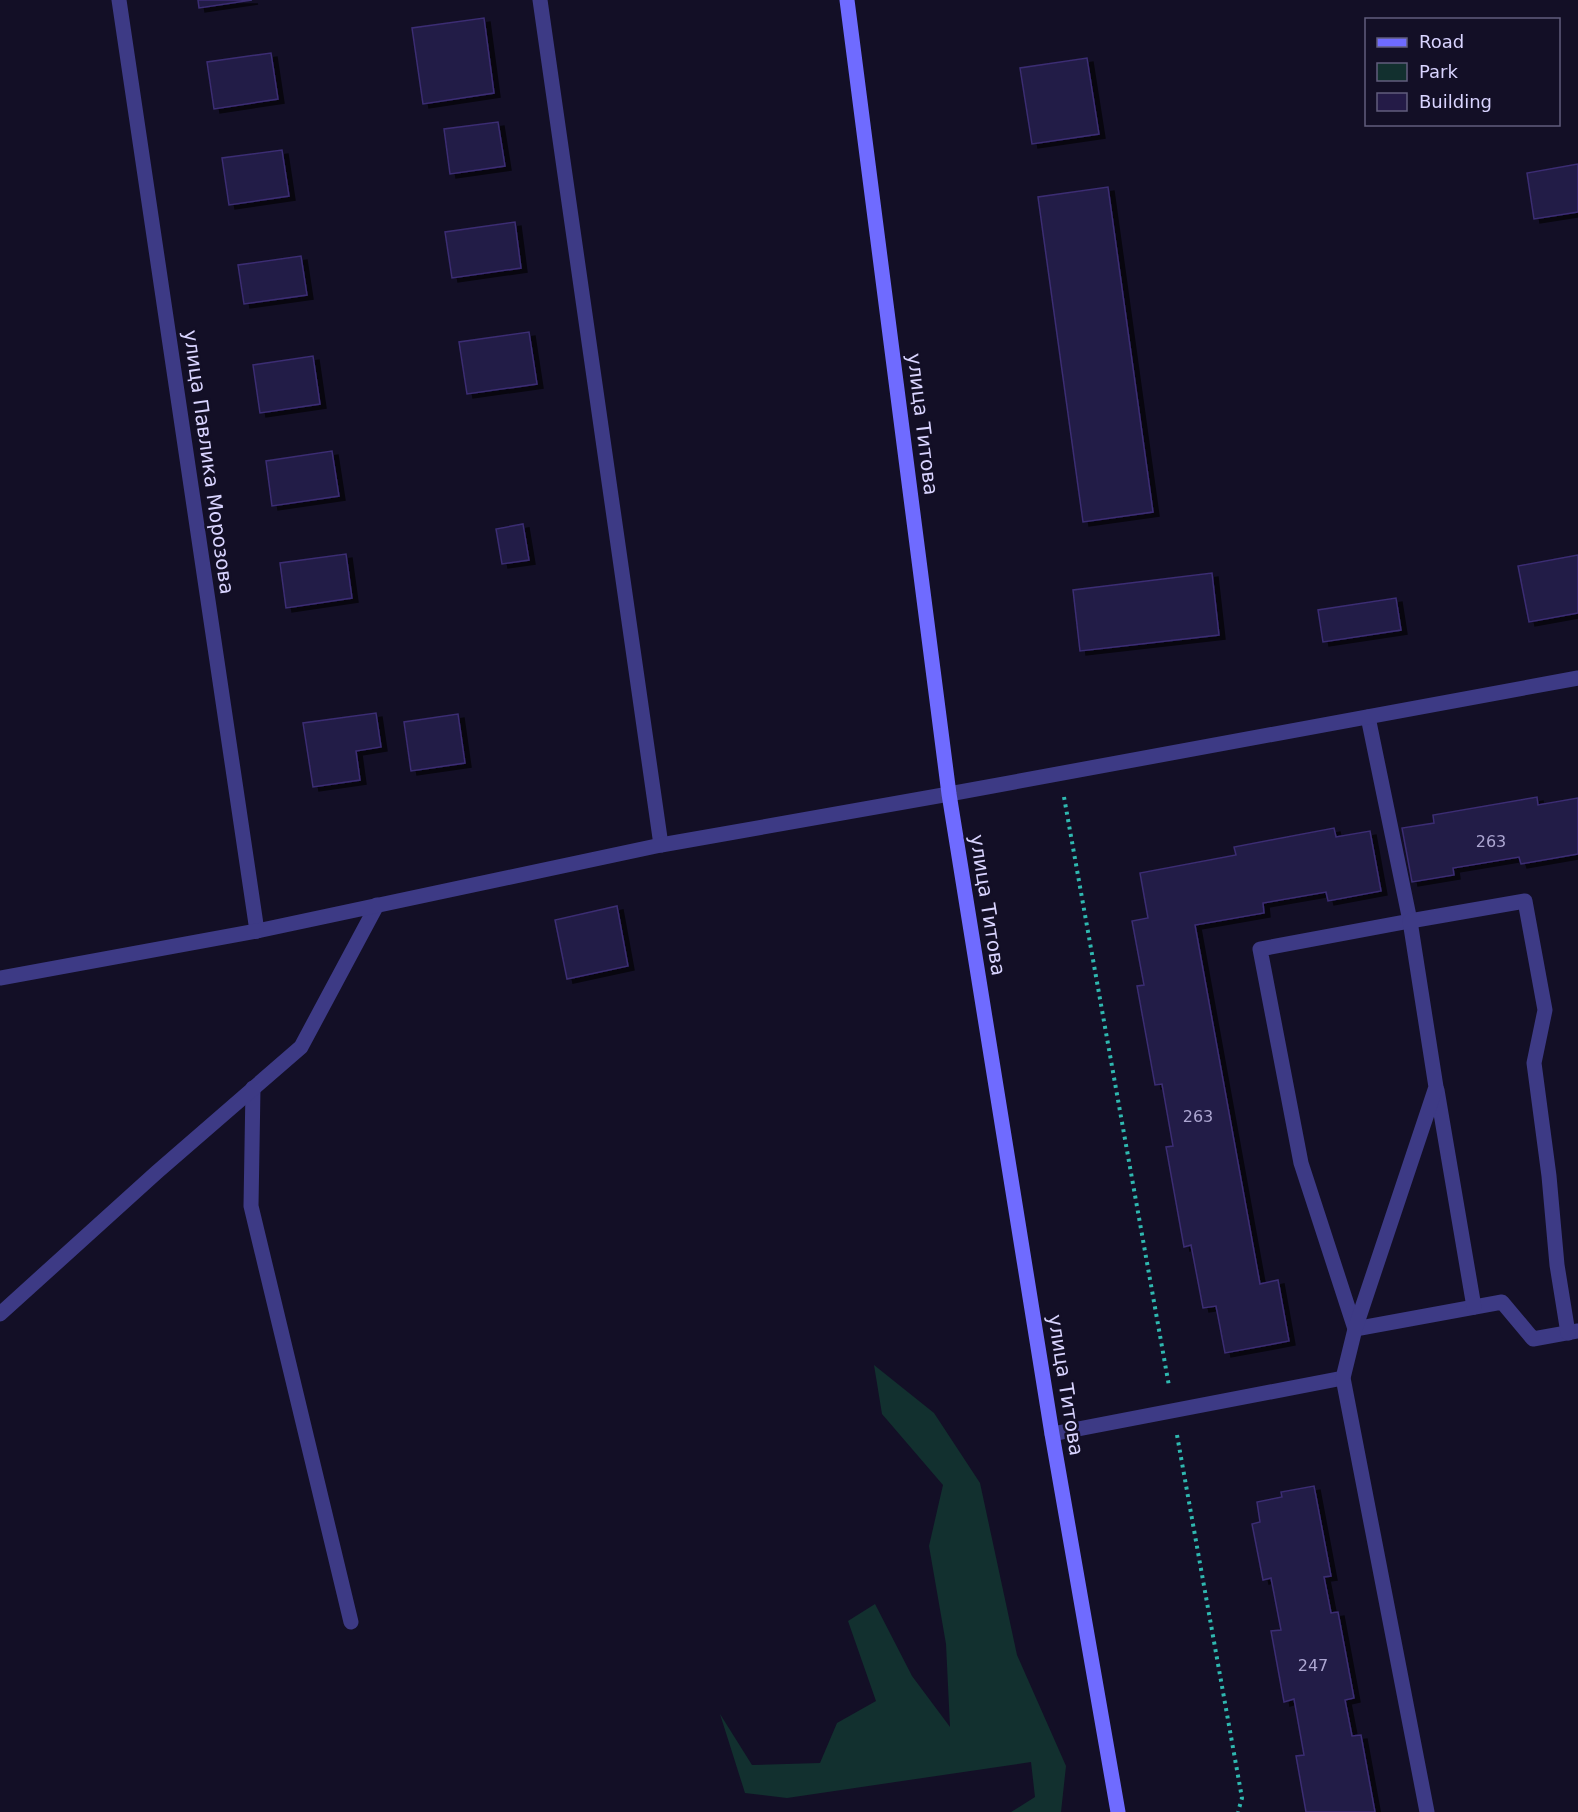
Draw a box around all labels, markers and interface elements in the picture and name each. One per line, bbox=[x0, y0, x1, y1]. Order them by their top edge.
legend bbox=[1365, 18, 1560, 126]
text: Road bbox=[1419, 31, 1464, 52]
text: Park bbox=[1419, 61, 1458, 82]
text: Building bbox=[1419, 91, 1492, 112]
street label: улица Павлика Морозова bbox=[179, 328, 239, 596]
street label: улица Титова bbox=[902, 352, 944, 496]
house number: 263 bbox=[1476, 832, 1506, 851]
street label: улица Титова bbox=[965, 833, 1011, 977]
house number: 263 bbox=[1183, 1107, 1213, 1126]
street label: улица Титова bbox=[1043, 1313, 1089, 1457]
house number: 247 bbox=[1298, 1656, 1328, 1675]

